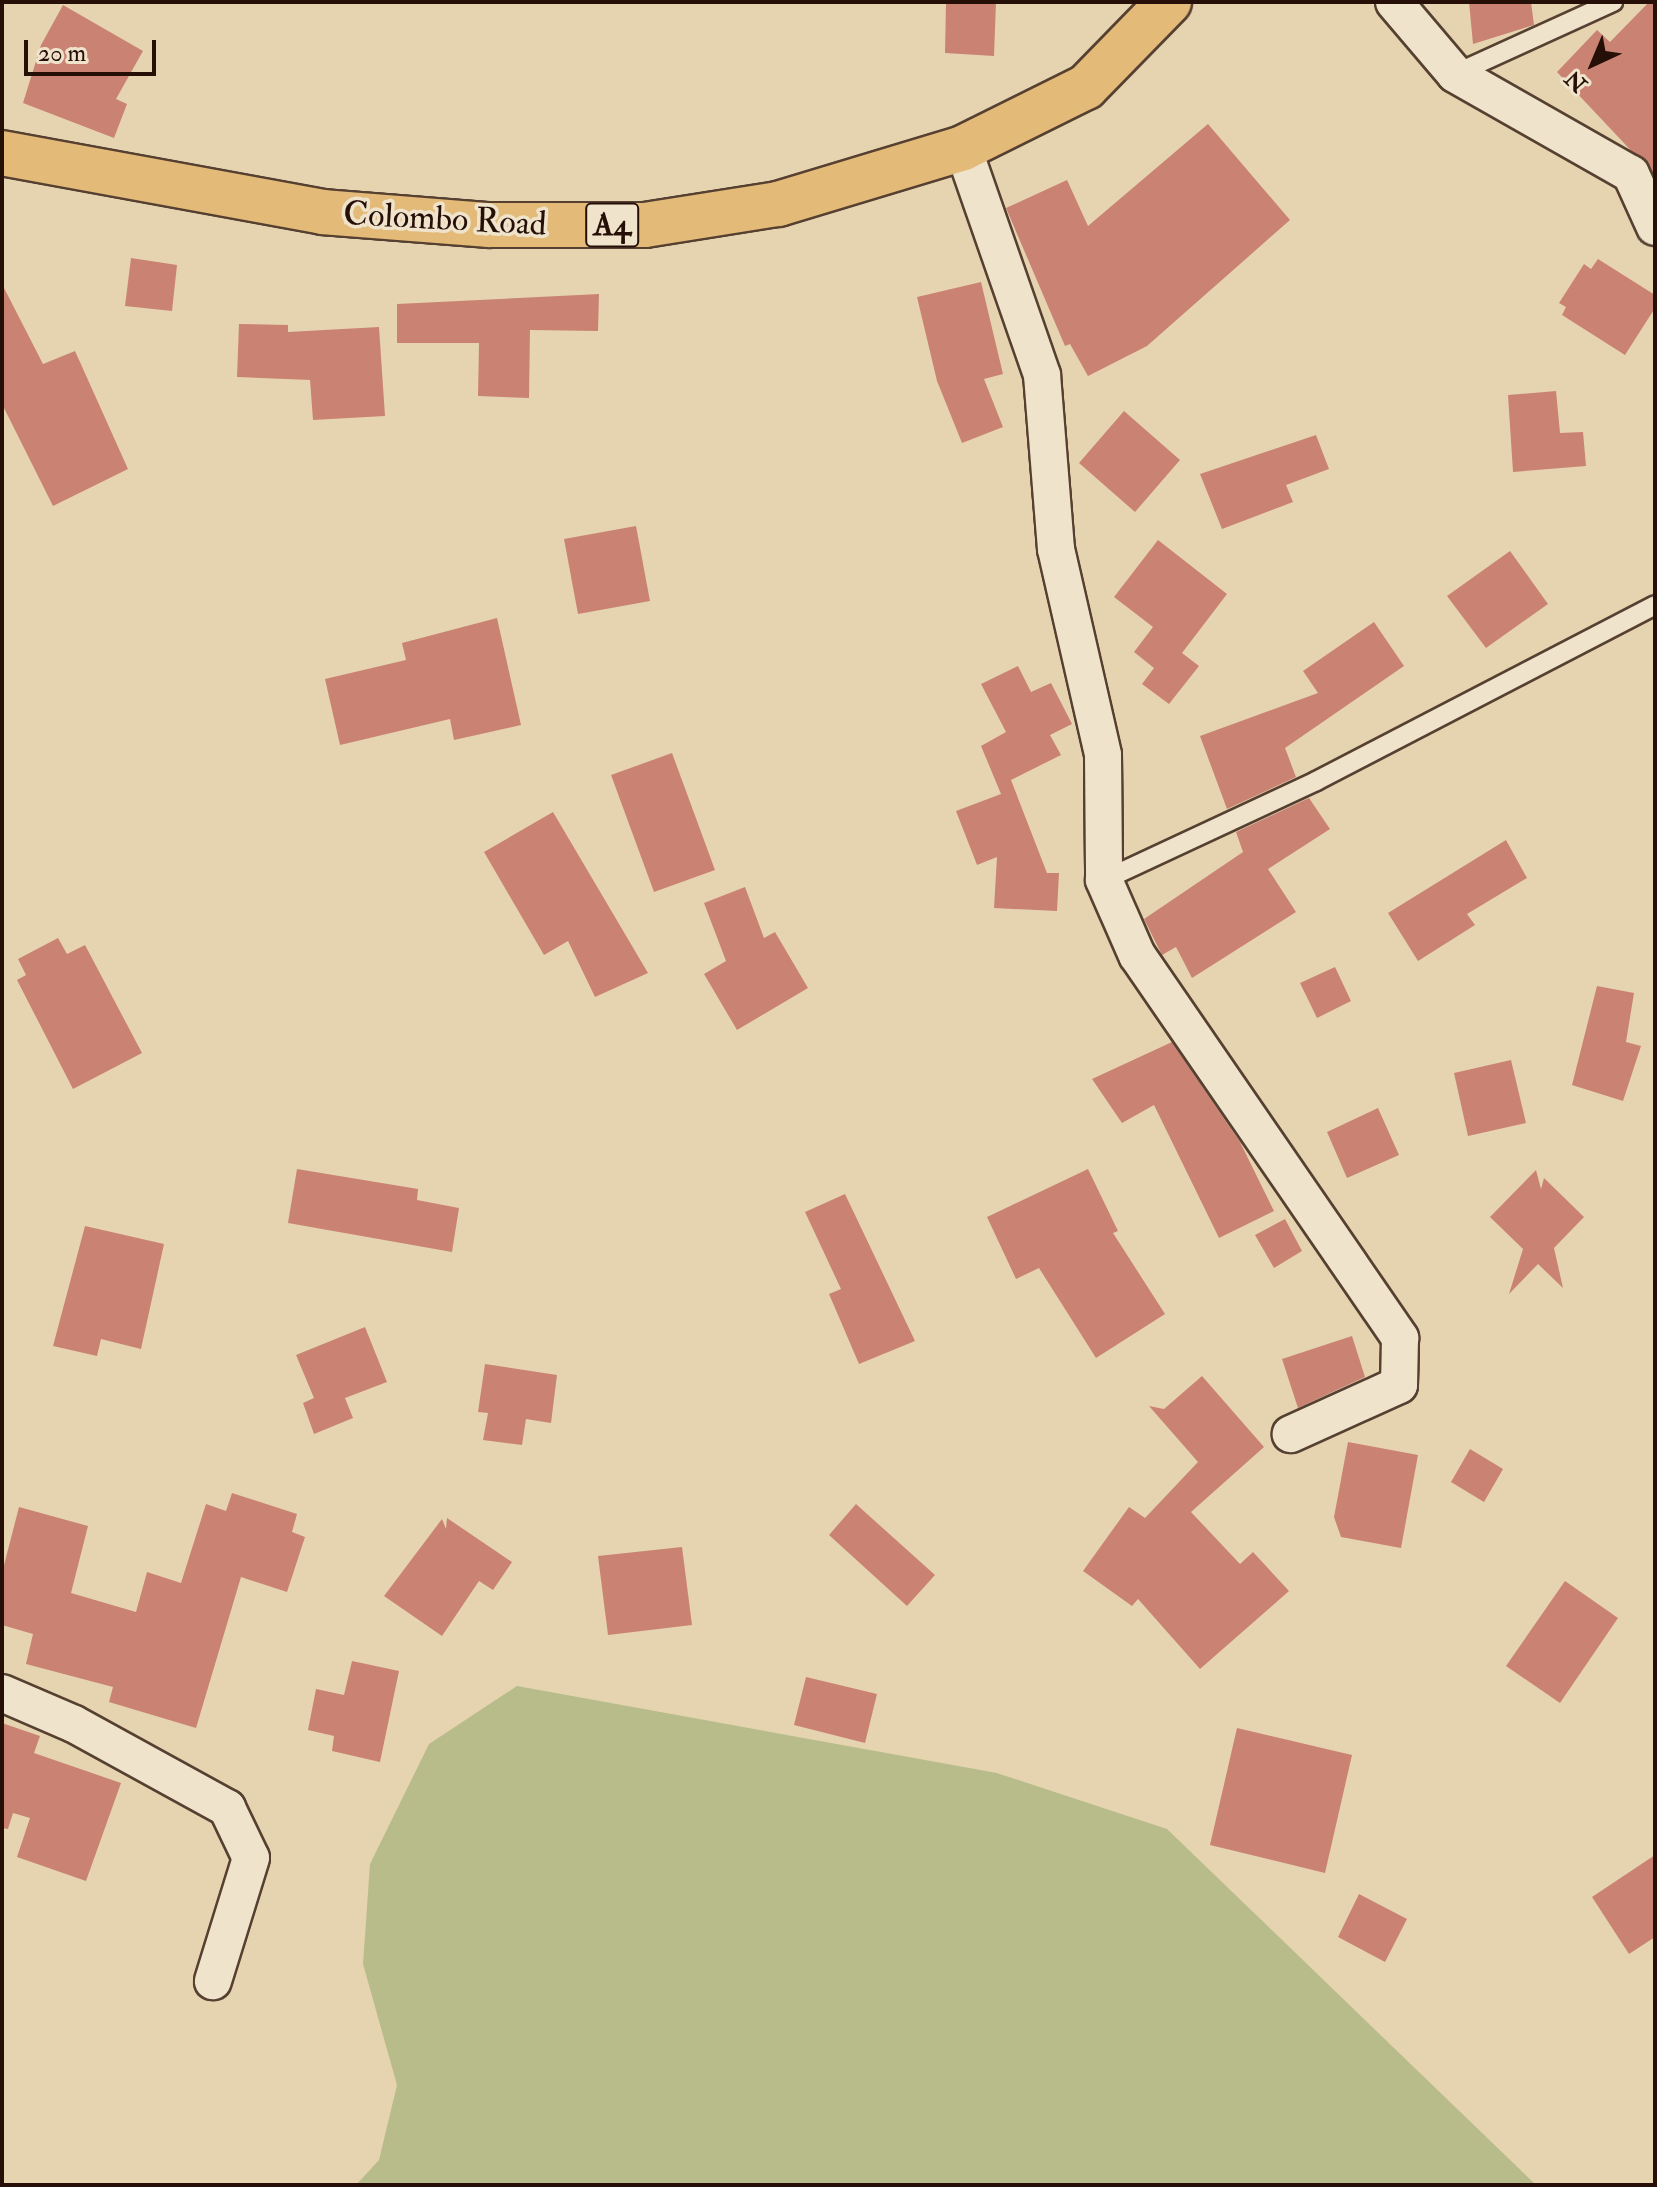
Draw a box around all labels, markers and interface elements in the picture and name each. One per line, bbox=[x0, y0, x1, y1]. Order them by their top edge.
scale bar bbox=[28, 24, 160, 74]
north arrow bbox=[1553, 24, 1633, 104]
text: 20 m bbox=[38, 38, 86, 69]
text: N bbox=[1560, 64, 1593, 98]
street label: Colombo Road bbox=[342, 193, 548, 245]
road number: A4 bbox=[584, 197, 640, 253]

